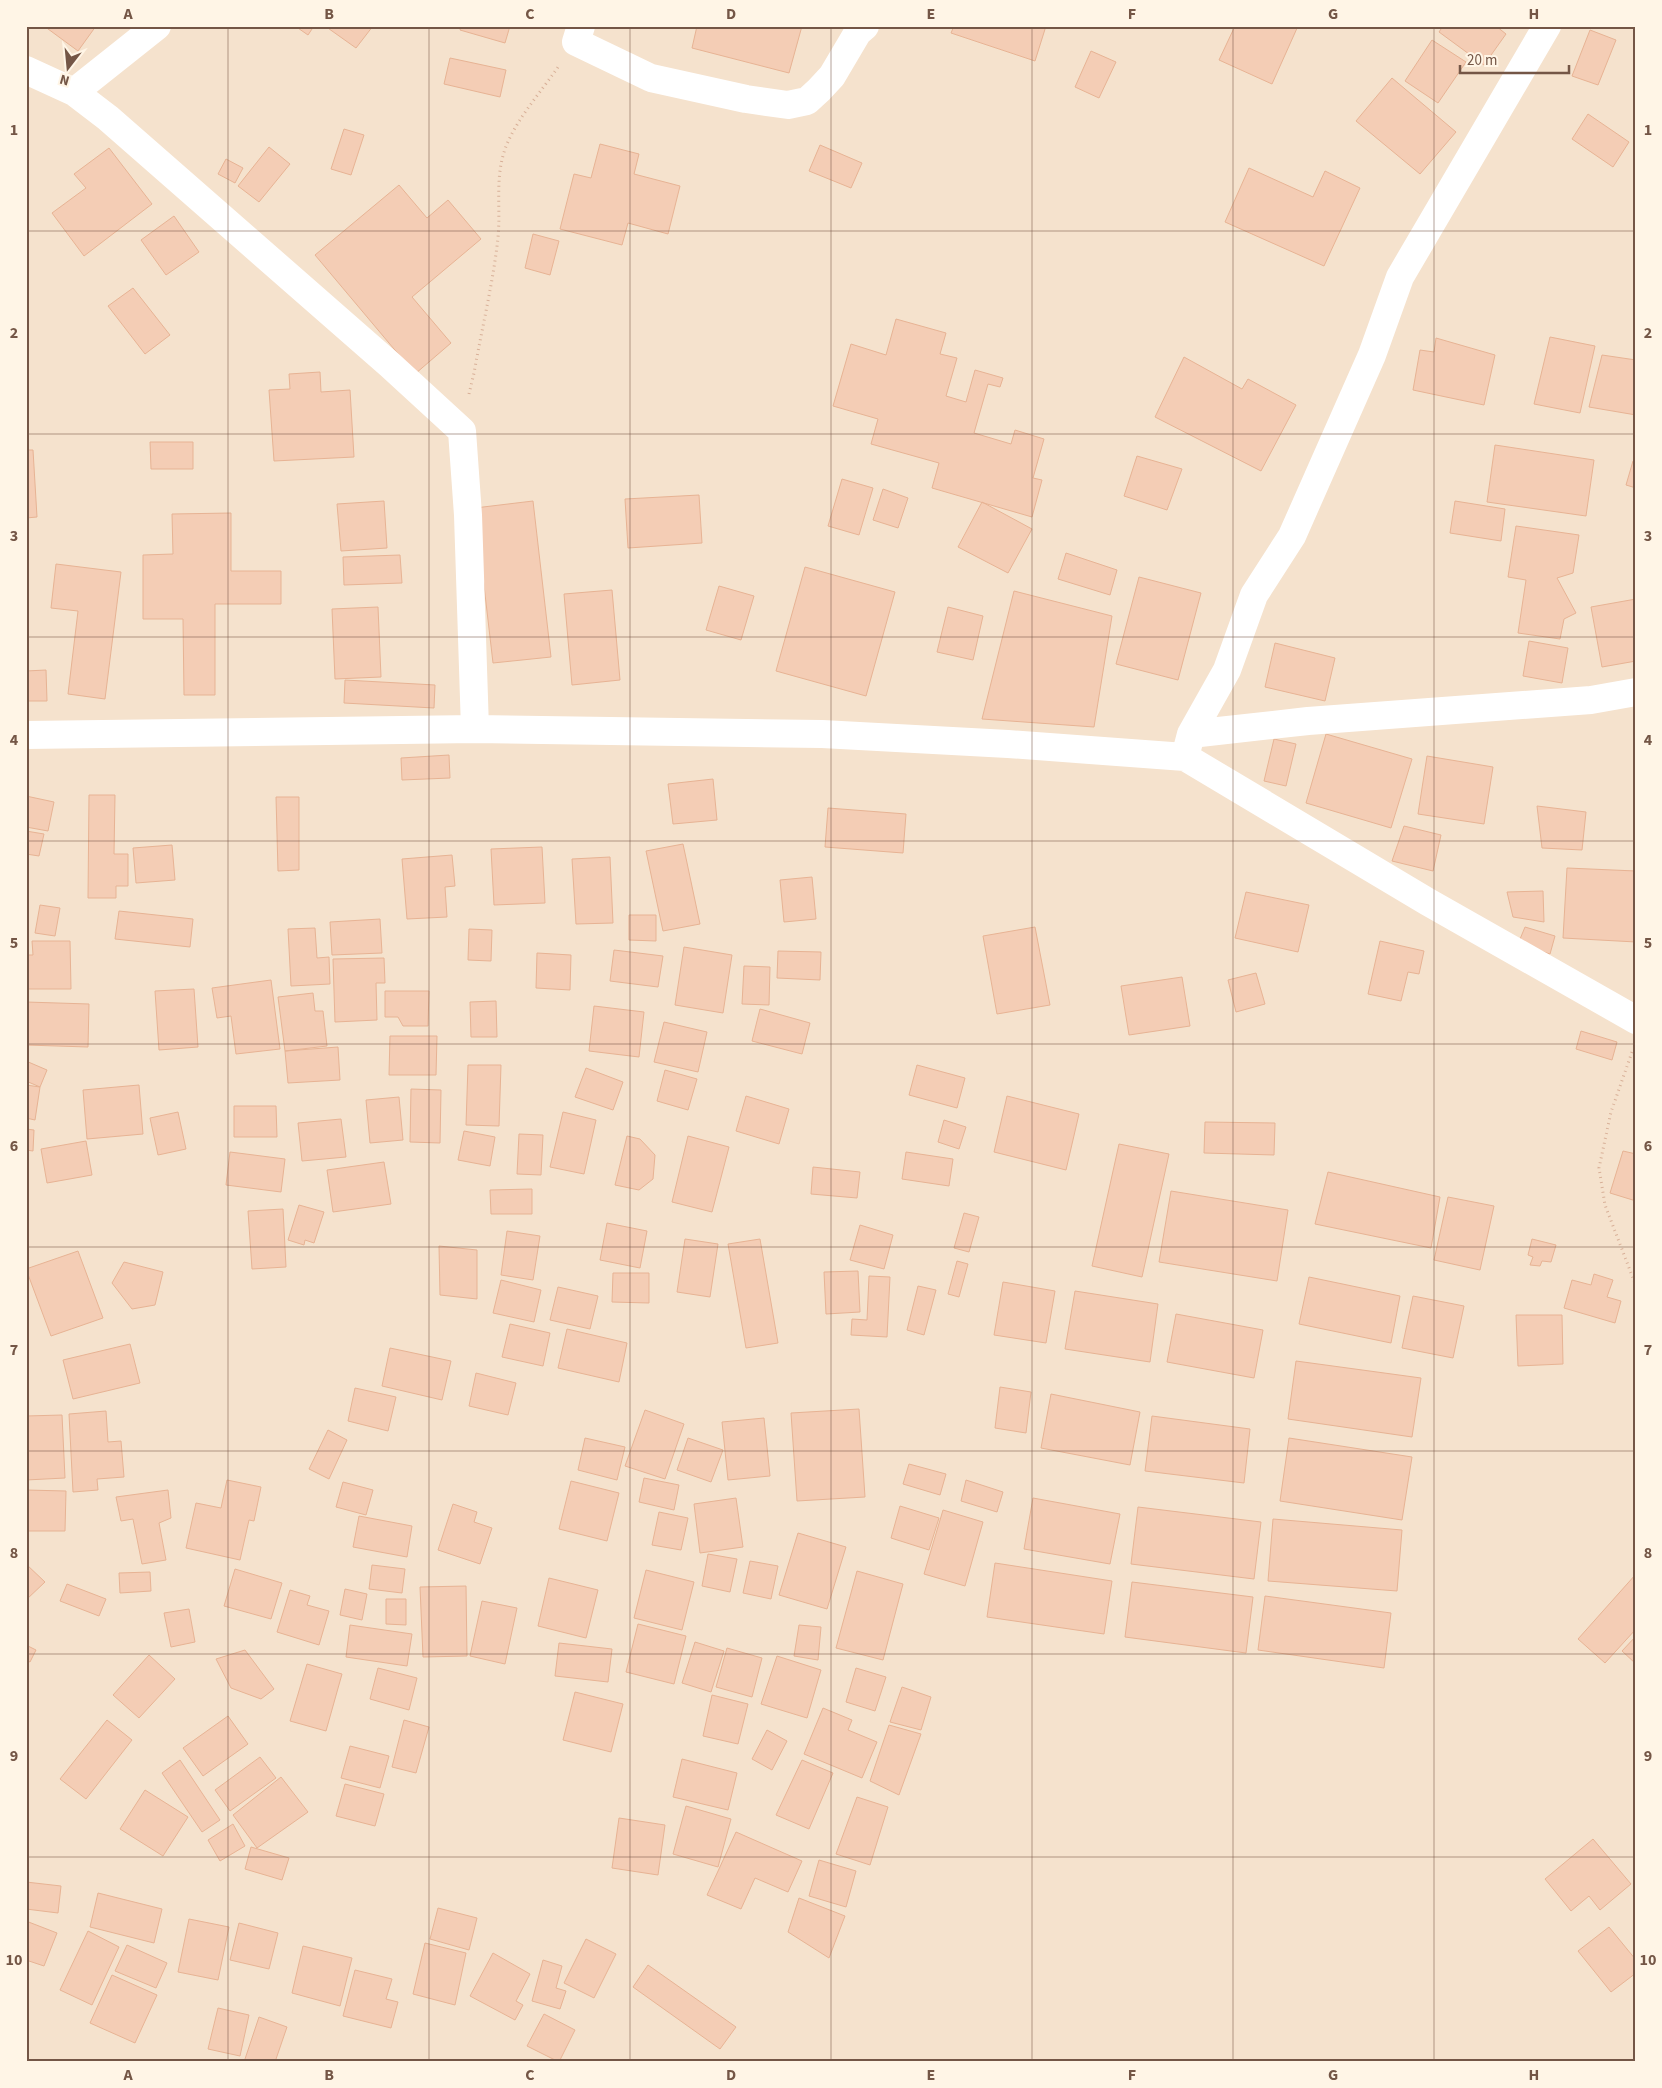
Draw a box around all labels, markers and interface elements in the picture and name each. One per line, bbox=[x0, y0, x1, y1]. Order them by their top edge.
text: A bbox=[122, 3, 133, 25]
text: B bbox=[324, 3, 334, 25]
text: C bbox=[525, 3, 535, 25]
text: D bbox=[726, 3, 736, 25]
text: E bbox=[927, 3, 935, 25]
text: F bbox=[1128, 3, 1136, 25]
text: G bbox=[1328, 3, 1338, 25]
text: H bbox=[1529, 3, 1539, 25]
north arrow bbox=[42, 42, 92, 92]
scale bar bbox=[1460, 42, 1568, 74]
text: 20 m bbox=[1467, 50, 1497, 71]
text: N bbox=[57, 69, 72, 90]
text: 1 bbox=[10, 119, 18, 141]
text: 1 bbox=[1644, 119, 1652, 141]
text: 2 bbox=[10, 322, 18, 344]
text: 2 bbox=[1644, 322, 1652, 344]
text: 3 bbox=[10, 525, 18, 547]
text: 3 bbox=[1644, 525, 1652, 547]
text: 4 bbox=[10, 729, 19, 751]
text: 4 bbox=[1644, 729, 1653, 751]
text: 5 bbox=[10, 932, 18, 954]
text: 5 bbox=[1644, 932, 1652, 954]
text: 6 bbox=[10, 1135, 18, 1157]
text: 6 bbox=[1644, 1135, 1652, 1157]
text: 7 bbox=[10, 1339, 18, 1361]
text: 7 bbox=[1644, 1339, 1652, 1361]
text: 8 bbox=[10, 1542, 18, 1564]
text: 8 bbox=[1644, 1542, 1652, 1564]
text: 9 bbox=[10, 1745, 18, 1767]
text: 9 bbox=[1644, 1745, 1652, 1767]
text: 10 bbox=[6, 1949, 22, 1971]
text: 10 bbox=[1640, 1949, 1656, 1971]
text: A bbox=[122, 2064, 133, 2086]
text: B bbox=[324, 2064, 334, 2086]
text: C bbox=[525, 2064, 535, 2086]
text: D bbox=[726, 2064, 736, 2086]
text: E bbox=[927, 2064, 935, 2086]
text: F bbox=[1128, 2064, 1136, 2086]
text: G bbox=[1328, 2064, 1338, 2086]
text: H bbox=[1529, 2064, 1539, 2086]

